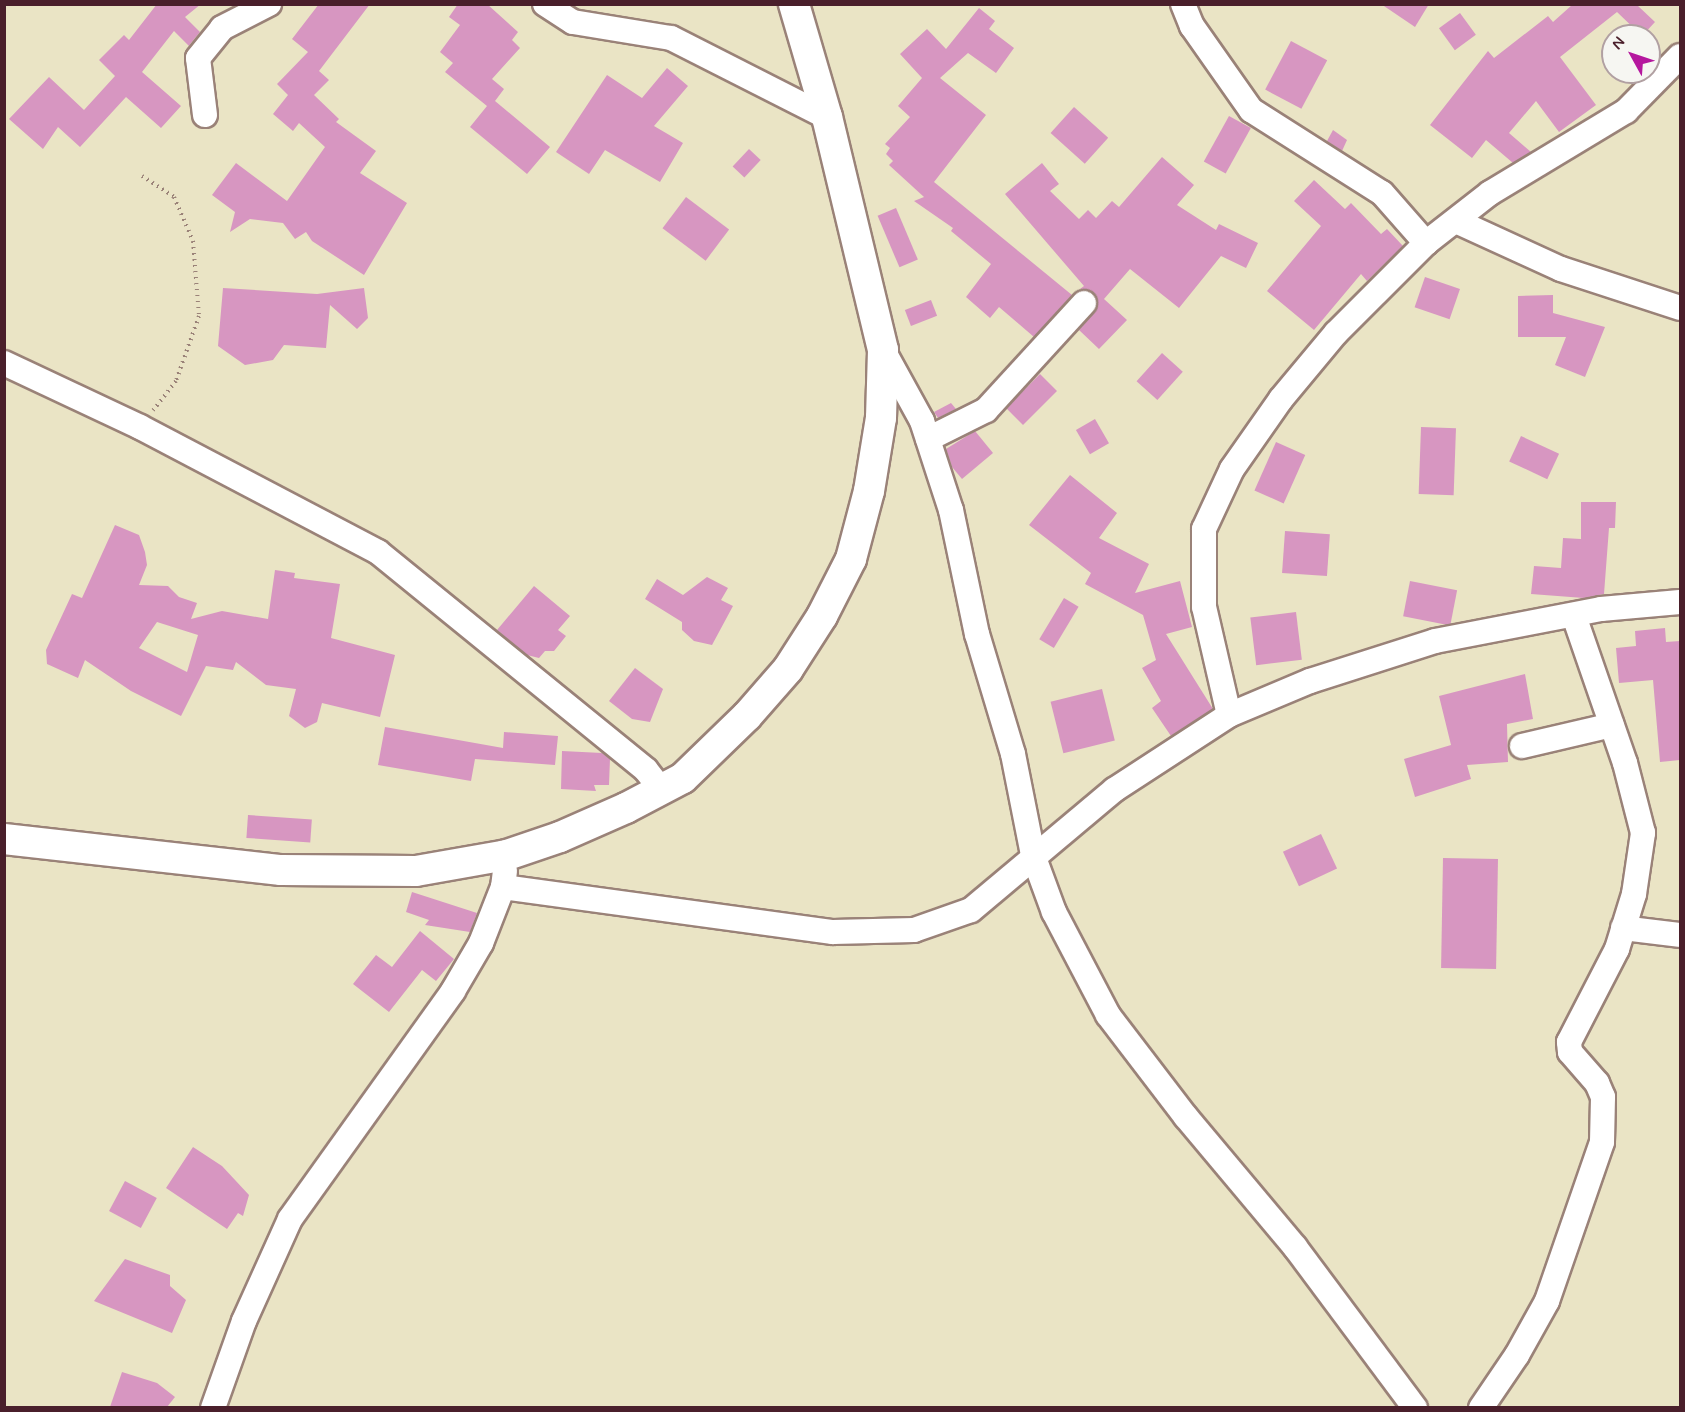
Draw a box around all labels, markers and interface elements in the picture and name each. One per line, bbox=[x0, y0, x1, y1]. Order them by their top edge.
north arrow bbox=[1601, 24, 1661, 84]
text: N bbox=[1607, 33, 1630, 54]

